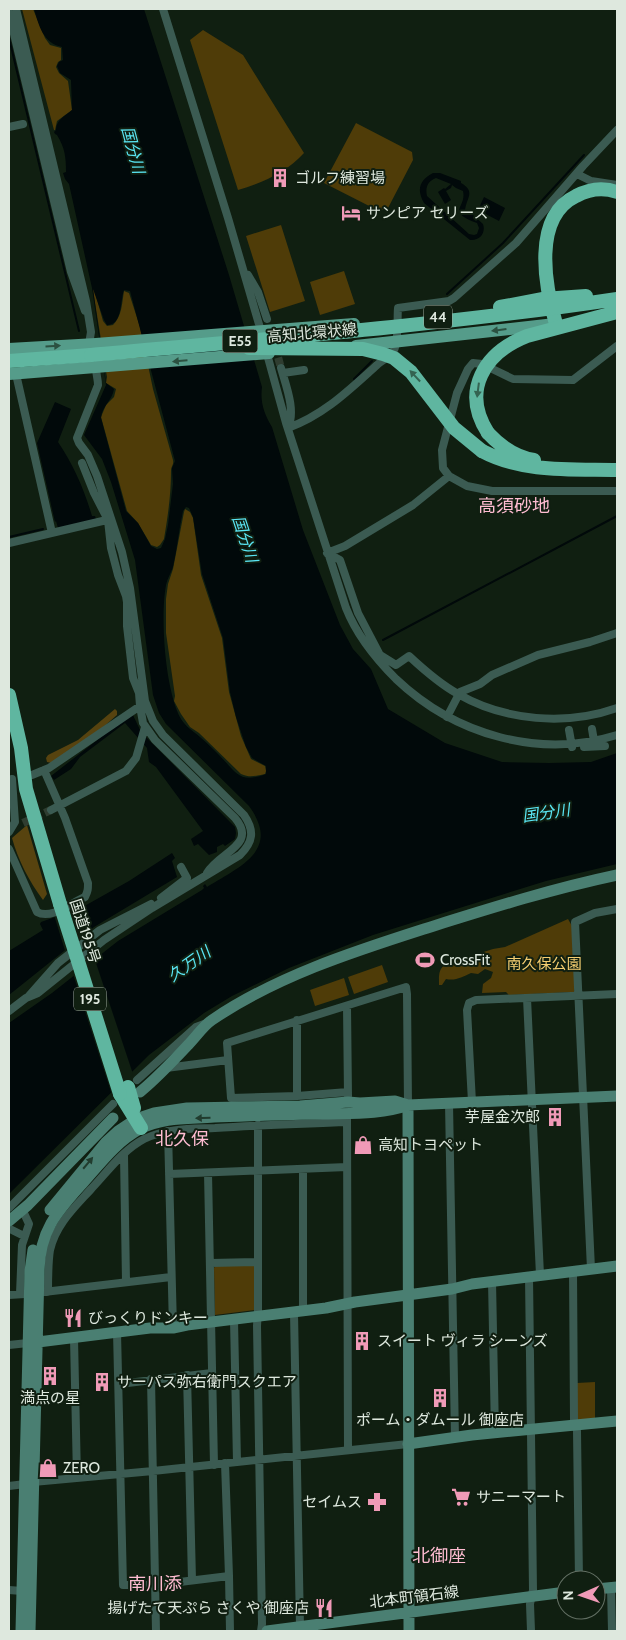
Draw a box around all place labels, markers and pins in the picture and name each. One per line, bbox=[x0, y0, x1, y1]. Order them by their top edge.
building icon: ゴルフ練習場 bbox=[269, 167, 291, 189]
place label: ゴルフ練習場 bbox=[295, 169, 385, 187]
hotel icon: サンピア セリーズ bbox=[340, 202, 362, 224]
place label: サンピア セリーズ bbox=[366, 204, 489, 222]
sports icon: CrossFit bbox=[414, 949, 436, 971]
place label: CrossFit bbox=[440, 951, 490, 969]
building icon: 芋屋金次郎 bbox=[544, 1106, 566, 1128]
place label: 芋屋金次郎 bbox=[465, 1108, 540, 1126]
shop icon: 高知トヨペット bbox=[352, 1134, 374, 1156]
place label: 高知トヨペット bbox=[378, 1136, 483, 1154]
restaurant icon: びっくりドンキー bbox=[62, 1307, 84, 1329]
place label: びっくりドンキー bbox=[88, 1309, 208, 1327]
building icon: スイート ヴィラ シーンズ bbox=[351, 1330, 373, 1352]
place label: スイート ヴィラ シーンズ bbox=[377, 1332, 548, 1350]
building icon: 満点の星 bbox=[39, 1365, 61, 1387]
building icon: サーパス弥右衛門スクエア bbox=[91, 1371, 113, 1393]
place label: サーパス弥右衛門スクエア bbox=[117, 1373, 297, 1391]
building icon: ポーム・ダムール 御座店 bbox=[429, 1387, 451, 1409]
place label: 満点の星 bbox=[20, 1389, 80, 1407]
place label: ポーム・ダムール 御座店 bbox=[356, 1411, 524, 1429]
shop icon: ZERO bbox=[37, 1457, 59, 1479]
place label: ZERO bbox=[63, 1459, 100, 1477]
supermarket icon: サニーマート bbox=[450, 1486, 472, 1508]
place label: サニーマート bbox=[476, 1488, 566, 1506]
pharmacy icon: セイムス bbox=[366, 1491, 388, 1513]
place label: セイムス bbox=[302, 1493, 362, 1511]
restaurant icon: 揚げたて天ぷら さくや 御座店 bbox=[313, 1597, 335, 1619]
place label: 揚げたて天ぷら さくや 御座店 bbox=[107, 1599, 309, 1617]

